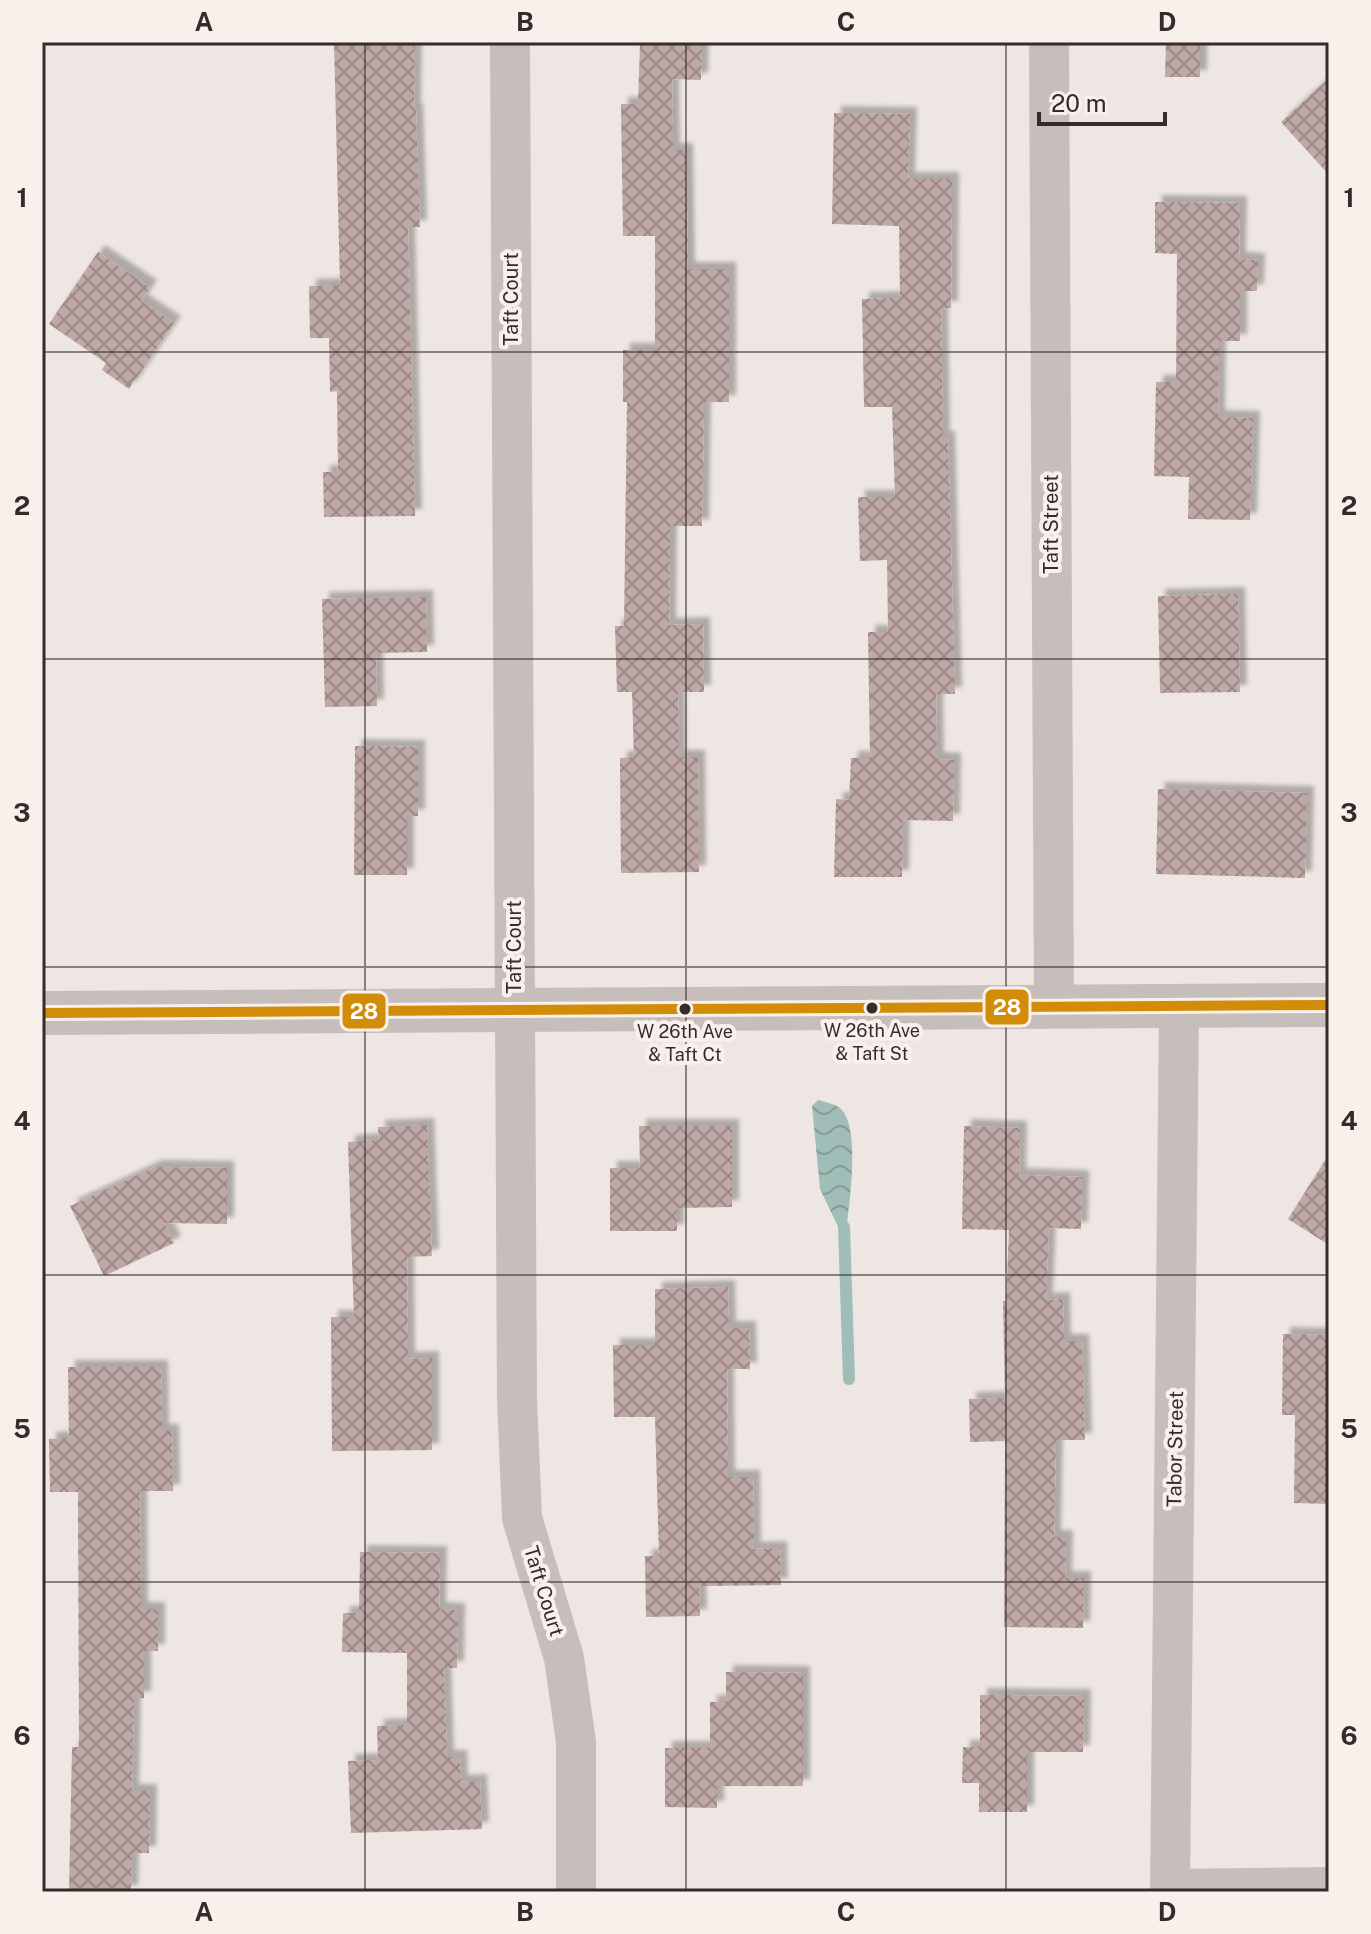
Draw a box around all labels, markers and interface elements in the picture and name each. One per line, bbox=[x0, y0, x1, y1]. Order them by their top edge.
text: A bbox=[195, 6, 214, 37]
text: B bbox=[516, 6, 534, 37]
text: C bbox=[837, 6, 855, 37]
text: D bbox=[1158, 6, 1176, 37]
scale bar bbox=[1039, 76, 1165, 126]
text: 20 m bbox=[1051, 89, 1107, 117]
text: 1 bbox=[16, 182, 28, 213]
text: 1 bbox=[1343, 182, 1355, 213]
street label: Taft Court bbox=[499, 252, 523, 346]
street label: Taft Street bbox=[1039, 474, 1063, 574]
text: 2 bbox=[14, 490, 30, 521]
text: 2 bbox=[1341, 490, 1357, 521]
text: 3 bbox=[13, 797, 31, 828]
text: 3 bbox=[1340, 797, 1358, 828]
street label: Taft Court bbox=[502, 900, 526, 994]
line badge: 28 bbox=[984, 988, 1030, 1026]
line badge: 28 bbox=[341, 992, 387, 1030]
text: 28 bbox=[993, 994, 1021, 1020]
text: 28 bbox=[350, 998, 378, 1024]
marker: W 26th Ave & Taft St bbox=[864, 1000, 880, 1016]
marker: W 26th Ave & Taft Ct bbox=[677, 1001, 693, 1017]
place label: W 26th Ave & Taft St bbox=[824, 1020, 920, 1064]
place label: W 26th Ave & Taft Ct bbox=[637, 1021, 733, 1065]
text: 4 bbox=[13, 1105, 31, 1136]
text: 4 bbox=[1340, 1105, 1358, 1136]
street label: Tabor Street bbox=[1162, 1391, 1188, 1507]
text: 5 bbox=[13, 1413, 31, 1444]
text: 5 bbox=[1340, 1413, 1358, 1444]
street label: Taft Court bbox=[519, 1543, 569, 1639]
text: 6 bbox=[13, 1720, 31, 1751]
text: 6 bbox=[1340, 1720, 1358, 1751]
text: A bbox=[195, 1896, 214, 1927]
text: B bbox=[516, 1896, 534, 1927]
text: C bbox=[837, 1896, 855, 1927]
text: D bbox=[1158, 1896, 1176, 1927]

